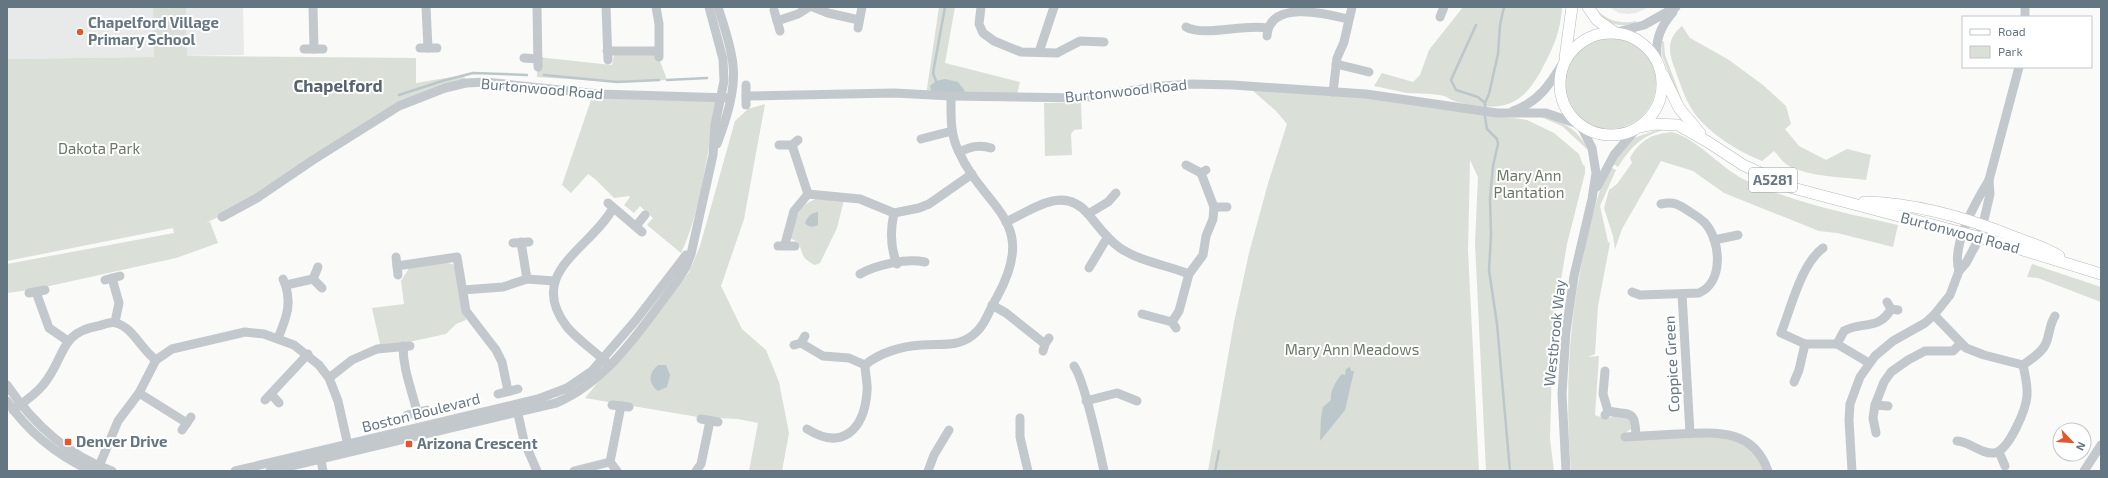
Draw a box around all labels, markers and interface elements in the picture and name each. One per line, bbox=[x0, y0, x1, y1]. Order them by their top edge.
place label: Chapelford Village Primary School bbox=[88, 13, 219, 49]
legend bbox=[1962, 16, 2092, 68]
text: Road bbox=[1998, 24, 2026, 38]
marker: Chapelford Village Primary School bbox=[75, 27, 85, 37]
text: Park bbox=[1998, 44, 2023, 58]
street label: Burtonwood Road bbox=[480, 74, 604, 102]
district label: Chapelford bbox=[293, 75, 383, 95]
street label: Burtonwood Road bbox=[1064, 75, 1188, 105]
park label: Dakota Park bbox=[58, 139, 140, 157]
park label: Mary Ann Plantation bbox=[1494, 166, 1564, 201]
road number: A5281 bbox=[1749, 168, 1797, 192]
street label: Burtonwood Road bbox=[1899, 207, 2022, 257]
street label: Westbrook Way bbox=[1539, 278, 1569, 387]
street label: Coppice Green bbox=[1659, 315, 1683, 413]
park label: Mary Ann Meadows bbox=[1285, 340, 1419, 358]
street label: Boston Boulevard bbox=[360, 389, 482, 435]
north arrow bbox=[2052, 422, 2092, 462]
place label: Denver Drive bbox=[76, 432, 168, 450]
place label: Arizona Crescent bbox=[417, 434, 538, 452]
marker: Denver Drive bbox=[63, 437, 73, 447]
marker: Arizona Crescent bbox=[404, 439, 414, 449]
text: N bbox=[2074, 440, 2089, 453]

